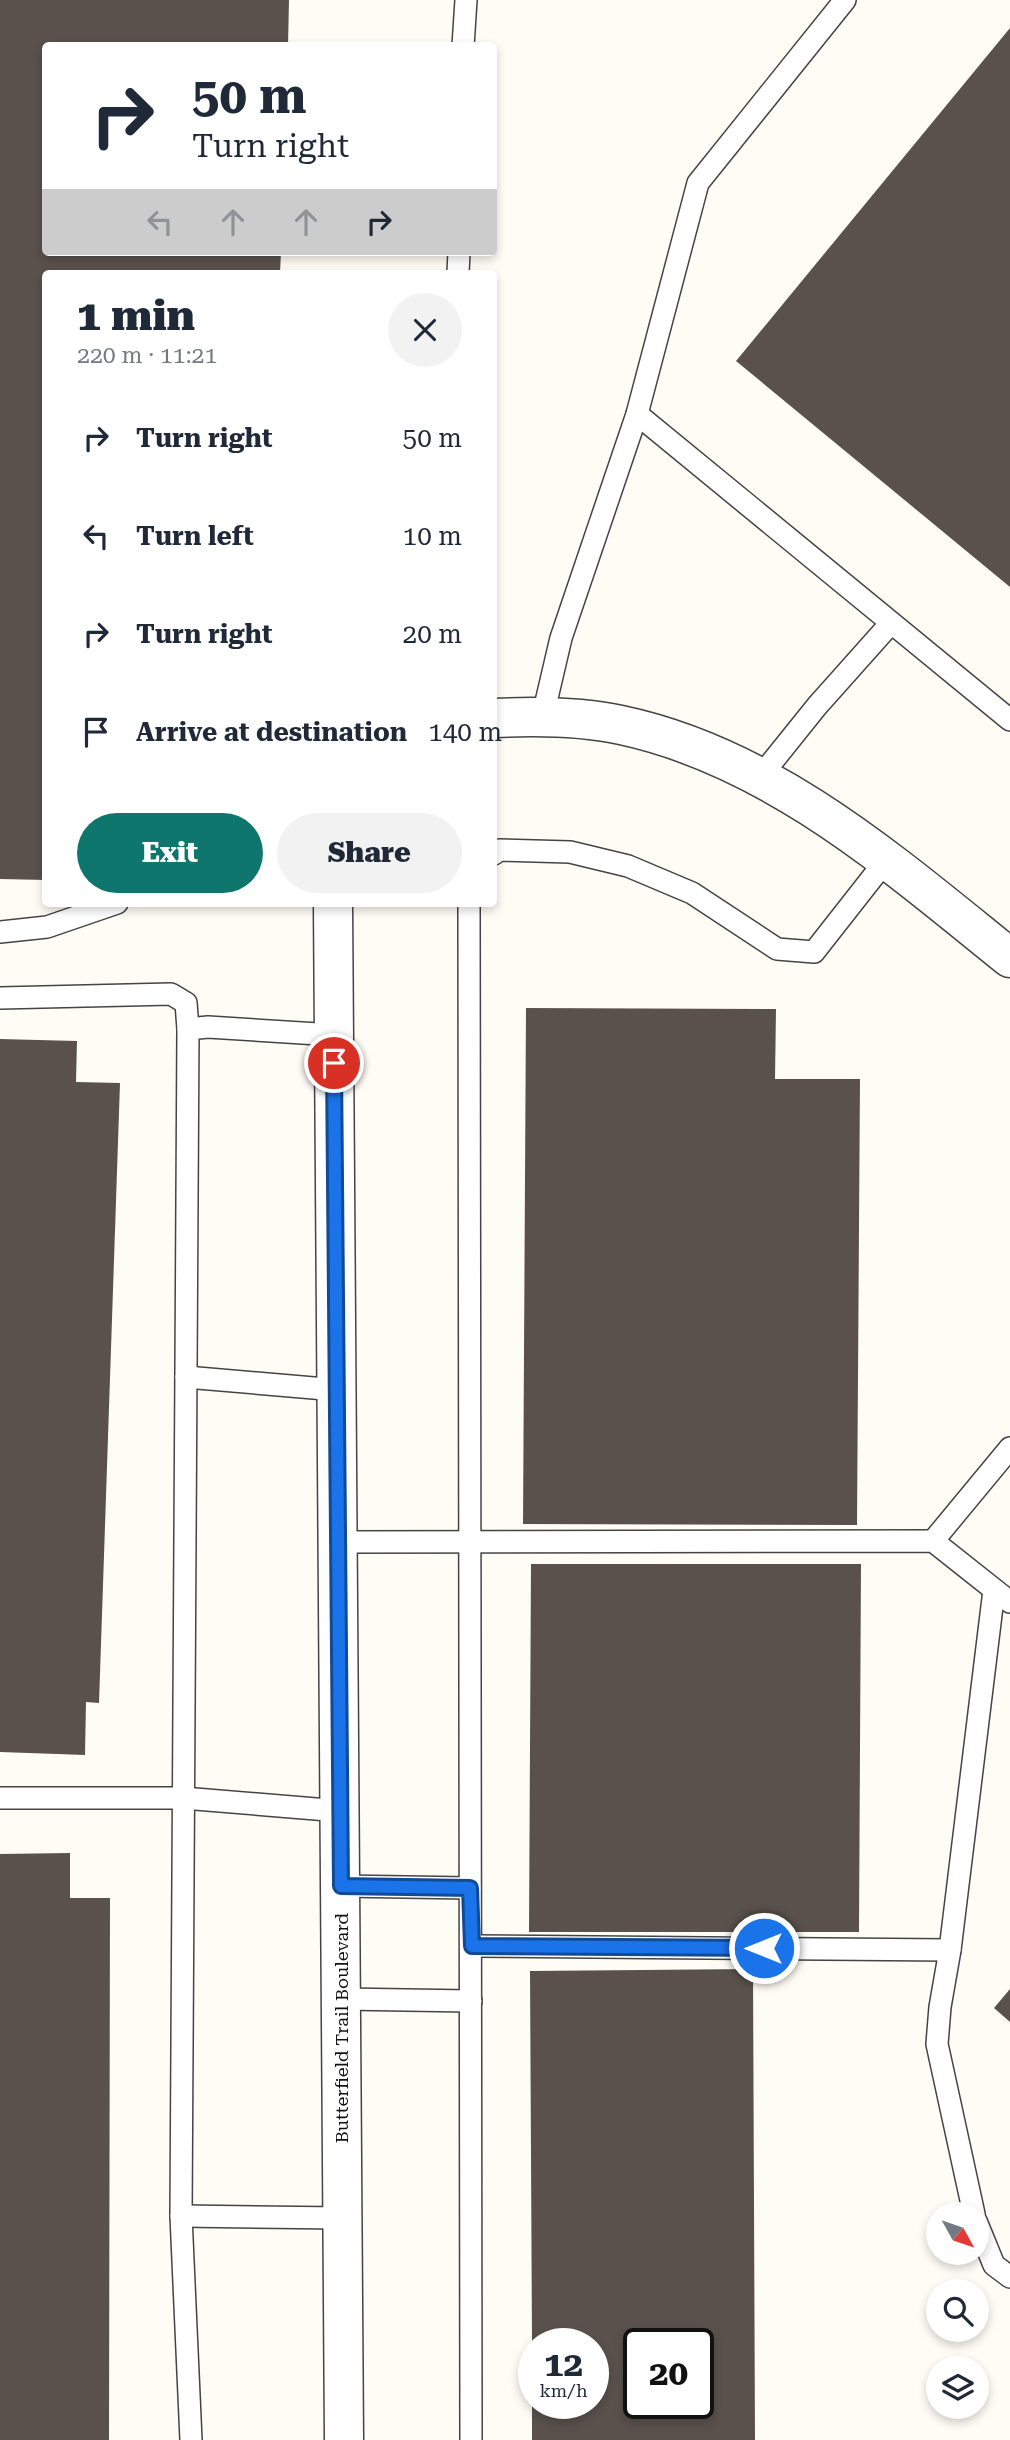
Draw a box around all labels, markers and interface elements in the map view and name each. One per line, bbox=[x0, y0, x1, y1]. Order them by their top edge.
text: 50 m bbox=[192, 68, 307, 125]
icon: right bbox=[77, 70, 168, 161]
text: Turn right bbox=[192, 127, 349, 165]
icon: left bbox=[141, 203, 179, 241]
icon: ahead bbox=[214, 203, 252, 241]
icon: ahead bbox=[287, 203, 325, 241]
icon: right bbox=[360, 203, 398, 241]
text: 1 min bbox=[77, 291, 195, 340]
button: close bbox=[388, 293, 462, 367]
text: 220 m · 11:21 bbox=[77, 342, 217, 369]
icon: right bbox=[77, 419, 115, 457]
text: Turn right bbox=[136, 423, 272, 453]
text: 50 m bbox=[403, 423, 462, 453]
icon: left bbox=[77, 517, 115, 555]
text: Turn left bbox=[136, 521, 254, 551]
text: 10 m bbox=[403, 521, 462, 551]
icon: right bbox=[77, 615, 115, 653]
text: Turn right bbox=[136, 619, 272, 649]
text: 20 m bbox=[403, 619, 462, 649]
icon: arrive bbox=[77, 713, 115, 751]
text: Arrive at destination bbox=[136, 717, 407, 747]
text: 140 m bbox=[428, 717, 502, 747]
button: Exit bbox=[77, 813, 263, 893]
button: Share bbox=[277, 813, 462, 893]
pin bbox=[304, 1033, 364, 1093]
icon: arrive bbox=[315, 1044, 353, 1082]
position arrow bbox=[727, 1911, 801, 1985]
street label: Butterfield Trail Boulevard bbox=[331, 1912, 352, 2143]
north arrow bbox=[926, 2202, 989, 2264]
map controls bbox=[926, 2202, 989, 2419]
button: search bbox=[926, 2279, 989, 2342]
speed limit sign: 20 bbox=[623, 2328, 714, 2419]
text: 12 bbox=[544, 2344, 583, 2385]
button: layers bbox=[926, 2356, 989, 2419]
text: km/h bbox=[539, 2380, 588, 2401]

